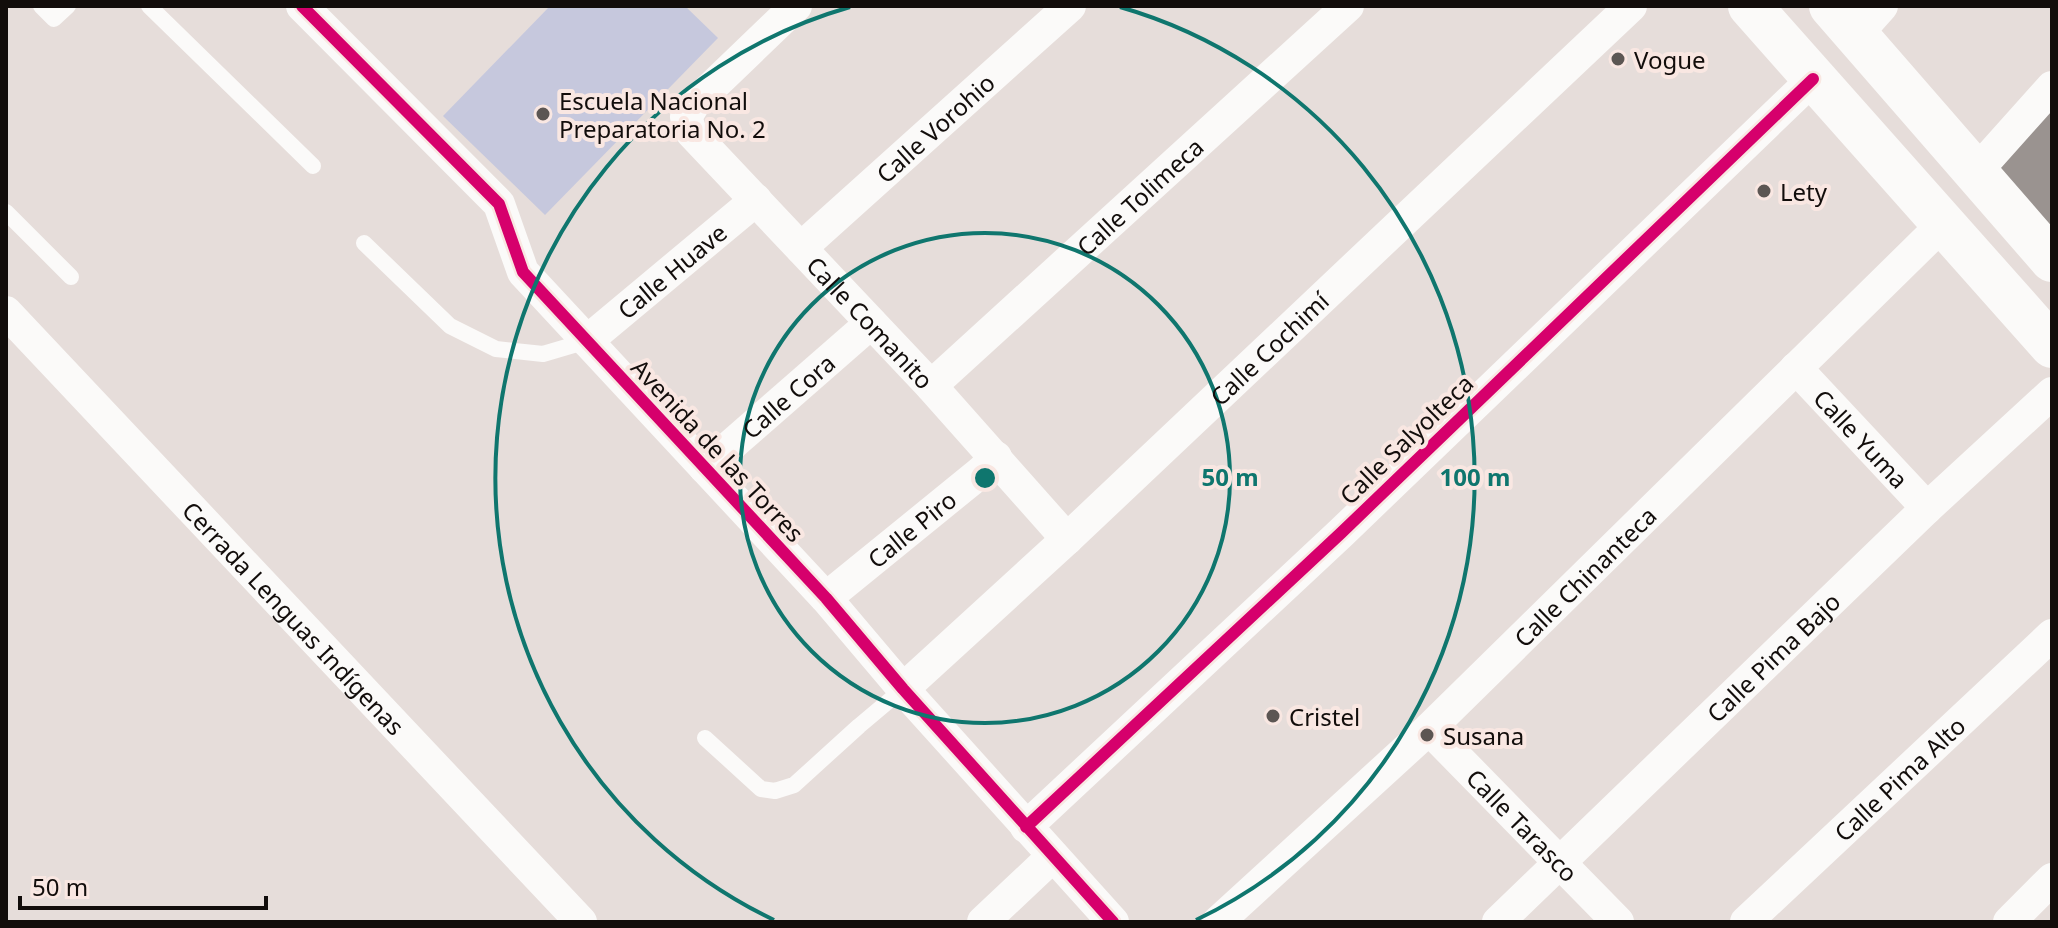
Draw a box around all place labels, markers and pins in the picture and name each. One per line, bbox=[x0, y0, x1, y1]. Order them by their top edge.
place label: Vogue bbox=[1634, 43, 1706, 76]
marker: Vogue bbox=[1609, 50, 1627, 68]
place label: Escuela Nacional Preparatoria No. 2 bbox=[559, 84, 766, 145]
marker: Escuela Nacional Preparatoria No. 2 bbox=[534, 105, 552, 123]
place label: Lety bbox=[1780, 175, 1828, 208]
marker: Lety bbox=[1755, 182, 1773, 200]
centre of rings bbox=[971, 464, 999, 492]
place label: Cristel bbox=[1289, 700, 1360, 733]
marker: Cristel bbox=[1264, 707, 1282, 725]
place label: Susana bbox=[1443, 719, 1524, 752]
marker: Susana bbox=[1418, 726, 1436, 744]

